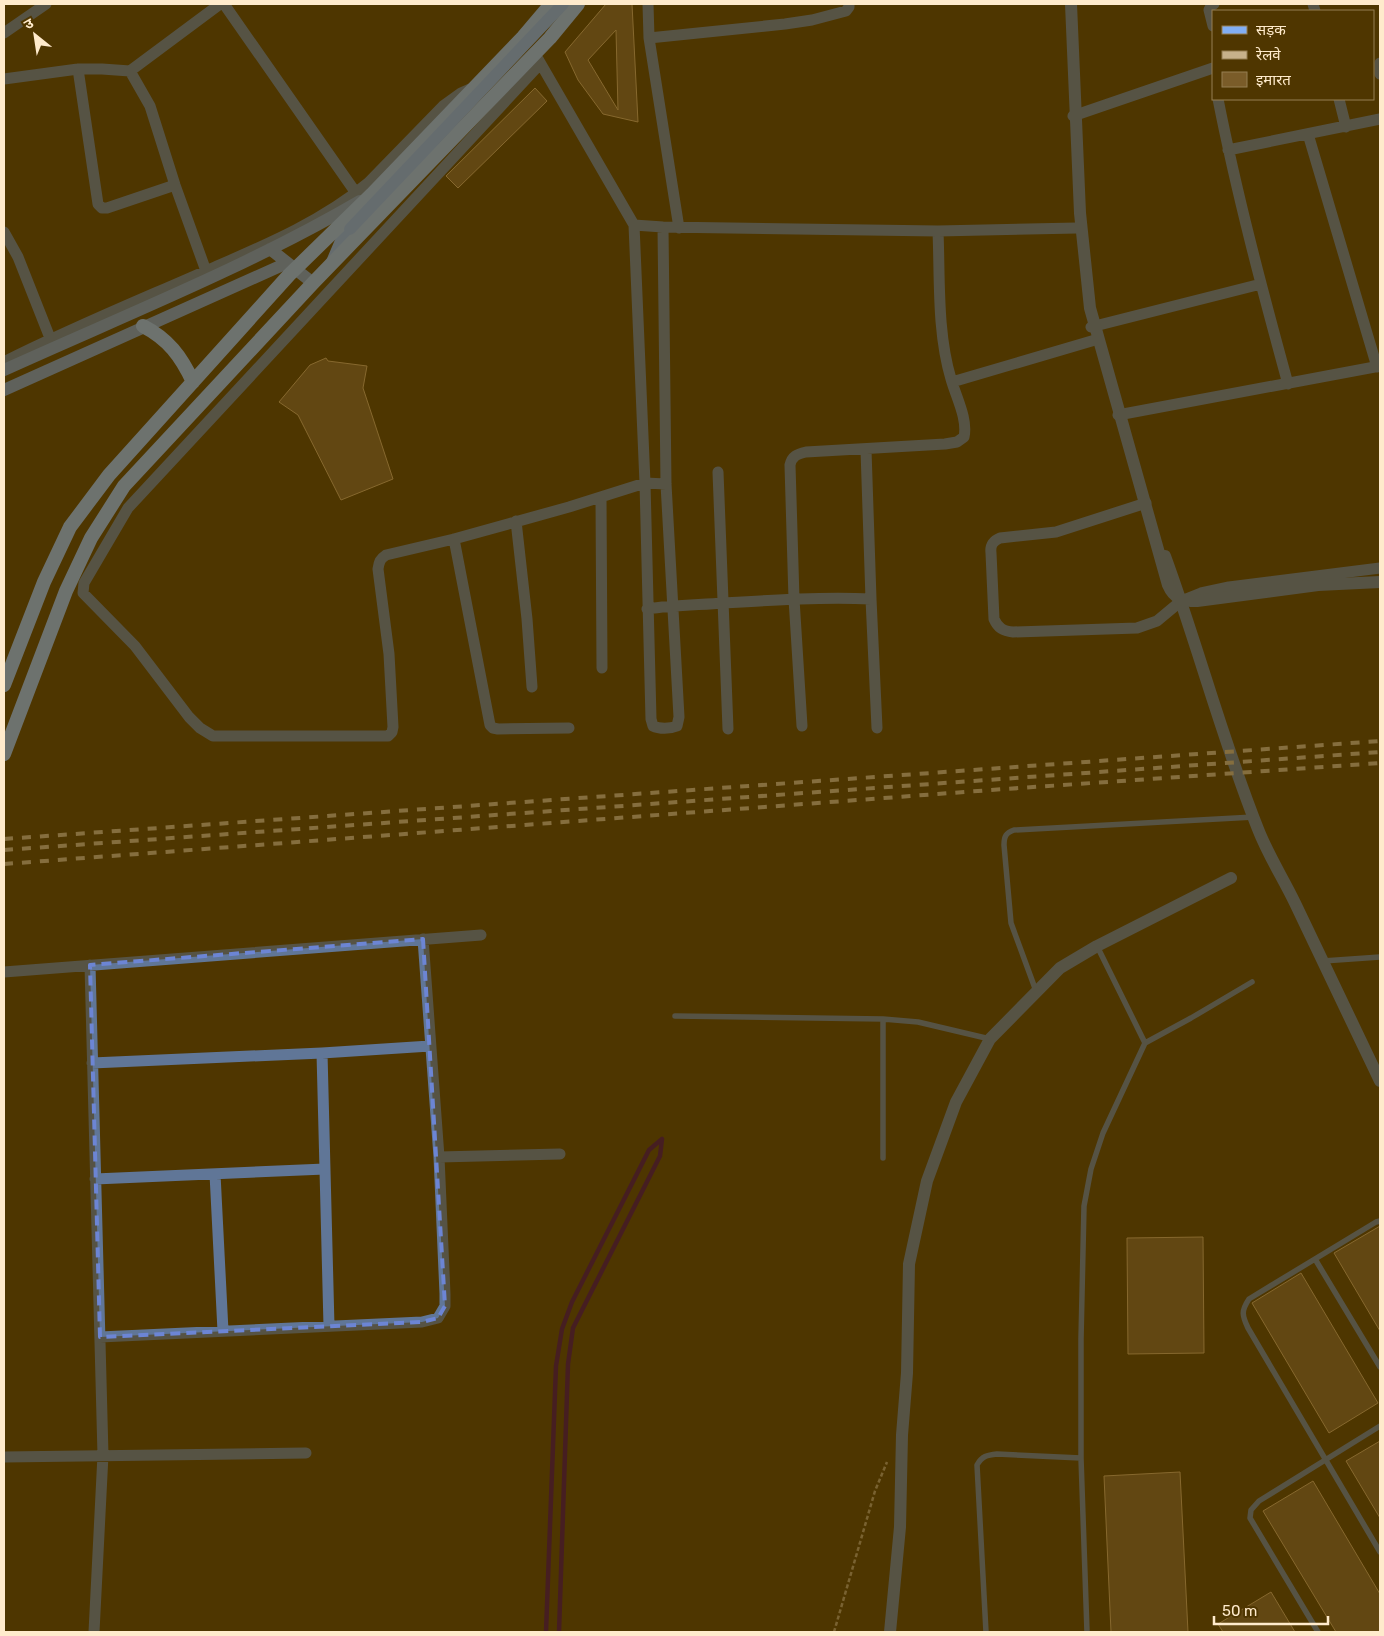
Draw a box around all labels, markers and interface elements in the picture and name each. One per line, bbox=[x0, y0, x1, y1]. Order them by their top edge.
north arrow bbox=[10, 10, 60, 60]
legend bbox=[1212, 10, 1374, 100]
text: उ bbox=[21, 14, 37, 34]
text: सड़क bbox=[1256, 21, 1286, 39]
text: रेलवे bbox=[1255, 46, 1281, 64]
text: इमारत bbox=[1256, 71, 1291, 89]
scale bar bbox=[1214, 1594, 1328, 1626]
text: 50 m bbox=[1222, 1602, 1257, 1620]

